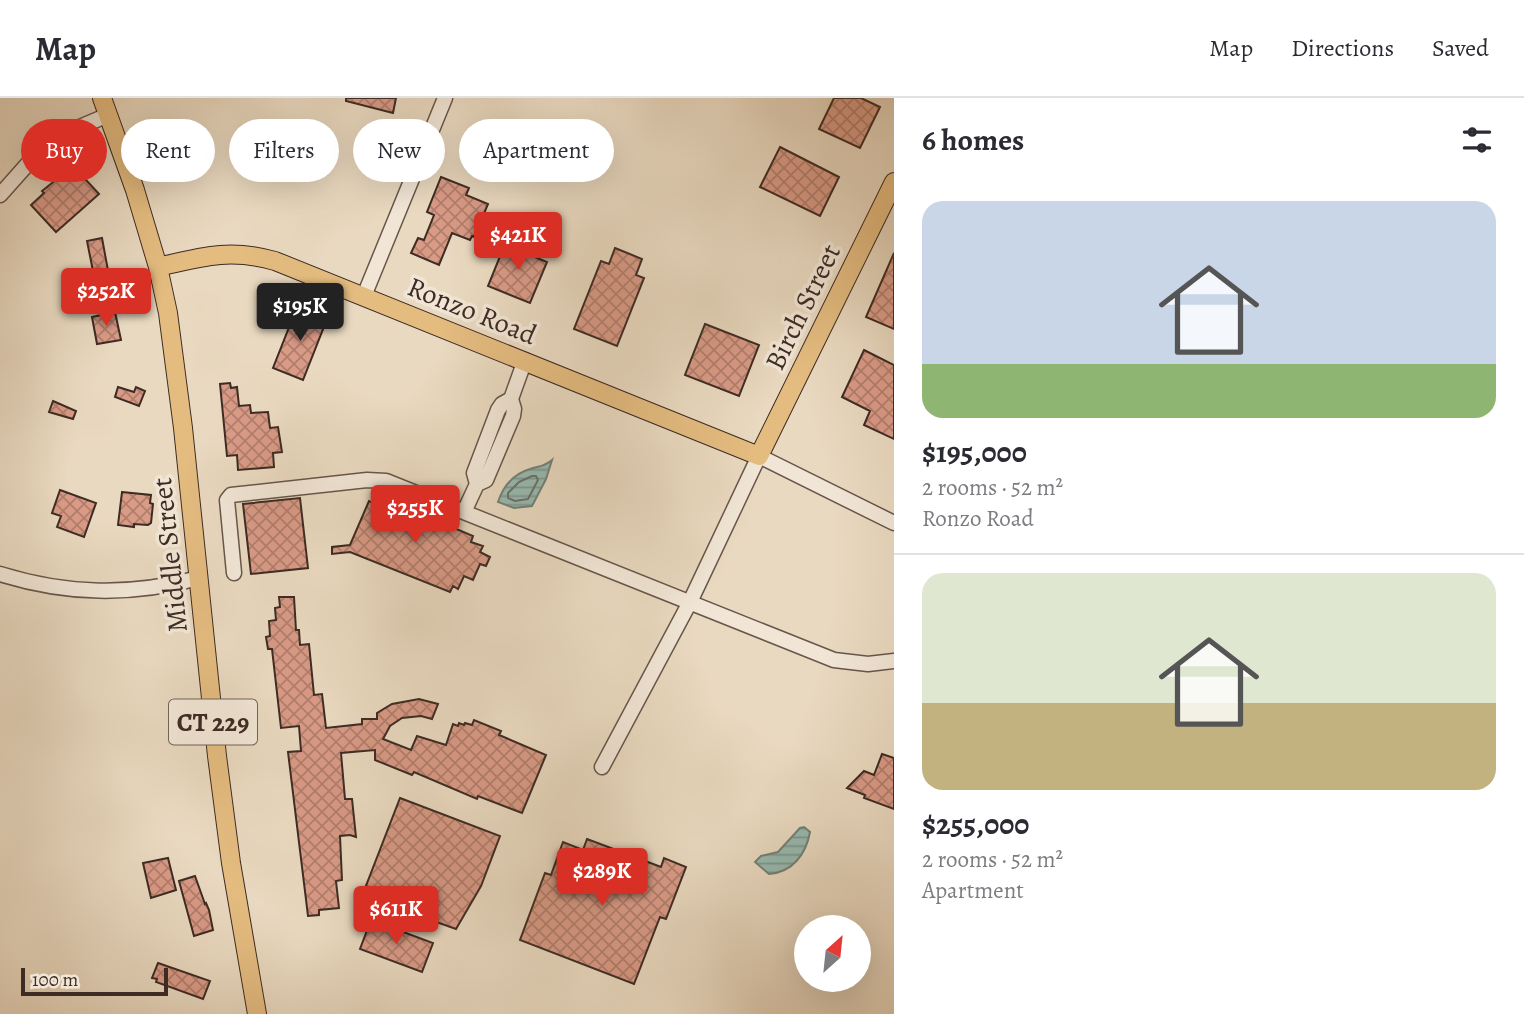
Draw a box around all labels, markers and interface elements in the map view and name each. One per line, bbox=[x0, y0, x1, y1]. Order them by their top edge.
text: Map bbox=[35, 26, 96, 71]
text: Map bbox=[1209, 32, 1253, 64]
text: Directions bbox=[1291, 32, 1394, 64]
text: Saved bbox=[1432, 32, 1489, 64]
chip: Buy bbox=[21, 119, 107, 182]
chip: Rent bbox=[121, 119, 215, 182]
chip: Filters bbox=[229, 119, 339, 182]
chip: New bbox=[353, 119, 445, 182]
chip: Apartment bbox=[459, 119, 614, 182]
text: 6 homes bbox=[922, 120, 1024, 160]
icon: filters bbox=[1458, 121, 1496, 159]
pin: $421K bbox=[469, 212, 567, 272]
text: $421K bbox=[490, 219, 546, 250]
street label: Birch Street bbox=[756, 238, 850, 376]
icon: home bbox=[1146, 247, 1272, 373]
pin: $252K bbox=[57, 268, 155, 328]
street label: Ronzo Road bbox=[402, 268, 543, 354]
text: $252K bbox=[77, 275, 135, 306]
pin: $195K bbox=[251, 284, 349, 343]
text: $195K bbox=[273, 290, 327, 321]
text: $195,000 bbox=[922, 432, 1027, 472]
text: 2 rooms · 52 m² bbox=[922, 472, 1063, 503]
street label: Middle Street bbox=[143, 476, 197, 634]
pin: $255K bbox=[366, 486, 464, 545]
text: $255K bbox=[387, 492, 443, 523]
text: Ronzo Road bbox=[922, 503, 1034, 534]
icon: home bbox=[1146, 619, 1272, 745]
road number: CT 229 bbox=[169, 700, 257, 744]
text: $255,000 bbox=[922, 804, 1029, 844]
text: 2 rooms · 52 m² bbox=[922, 844, 1063, 875]
pin: $289K bbox=[553, 848, 651, 908]
text: $289K bbox=[573, 855, 631, 886]
text: Apartment bbox=[922, 875, 1024, 906]
pin: $611K bbox=[347, 886, 445, 946]
text: $611K bbox=[369, 893, 423, 924]
north arrow bbox=[794, 915, 872, 992]
map controls bbox=[794, 915, 871, 992]
scale bar bbox=[21, 965, 168, 997]
text: 100 m bbox=[32, 967, 78, 993]

